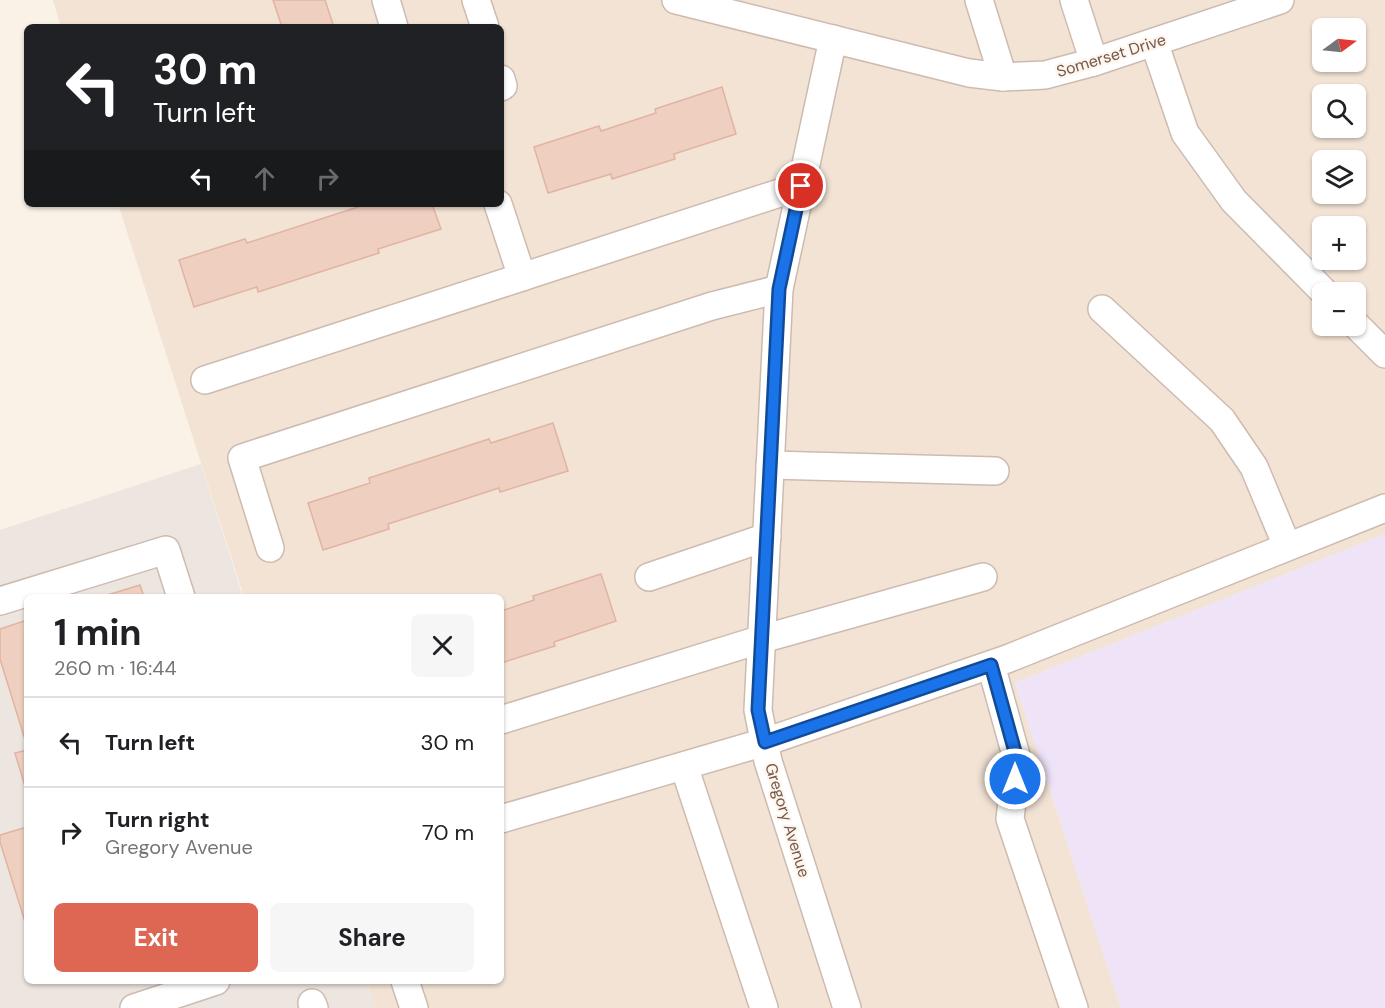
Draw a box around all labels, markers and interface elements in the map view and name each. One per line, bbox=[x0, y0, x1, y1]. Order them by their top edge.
north arrow bbox=[1312, 18, 1366, 72]
map controls bbox=[1312, 18, 1366, 336]
street label: Somerset Drive bbox=[1054, 29, 1168, 82]
text: 30 m bbox=[153, 42, 257, 97]
icon: left bbox=[54, 48, 132, 126]
button: search bbox=[1312, 84, 1366, 138]
text: Turn left bbox=[153, 95, 256, 130]
button: layers bbox=[1312, 150, 1366, 204]
pin bbox=[775, 160, 826, 211]
icon: left bbox=[185, 162, 218, 195]
icon: ahead bbox=[248, 162, 281, 195]
icon: right bbox=[311, 162, 344, 195]
icon: arrive bbox=[784, 169, 817, 202]
button: + bbox=[1312, 216, 1366, 270]
button: − bbox=[1312, 282, 1366, 336]
text: 1 min bbox=[54, 609, 142, 656]
button: close bbox=[411, 614, 474, 677]
text: 260 m · 16:44 bbox=[54, 655, 177, 681]
icon: left bbox=[54, 726, 87, 759]
text: Turn left bbox=[105, 728, 195, 757]
text: 30 m bbox=[420, 728, 474, 757]
position arrow bbox=[983, 747, 1047, 811]
street label: Gregory Avenue bbox=[760, 760, 815, 880]
text: Turn right bbox=[105, 805, 210, 834]
icon: right bbox=[54, 816, 87, 849]
text: 70 m bbox=[422, 818, 474, 847]
text: Gregory Avenue bbox=[105, 834, 253, 860]
button: Exit bbox=[54, 903, 258, 972]
button: Share bbox=[270, 903, 474, 972]

